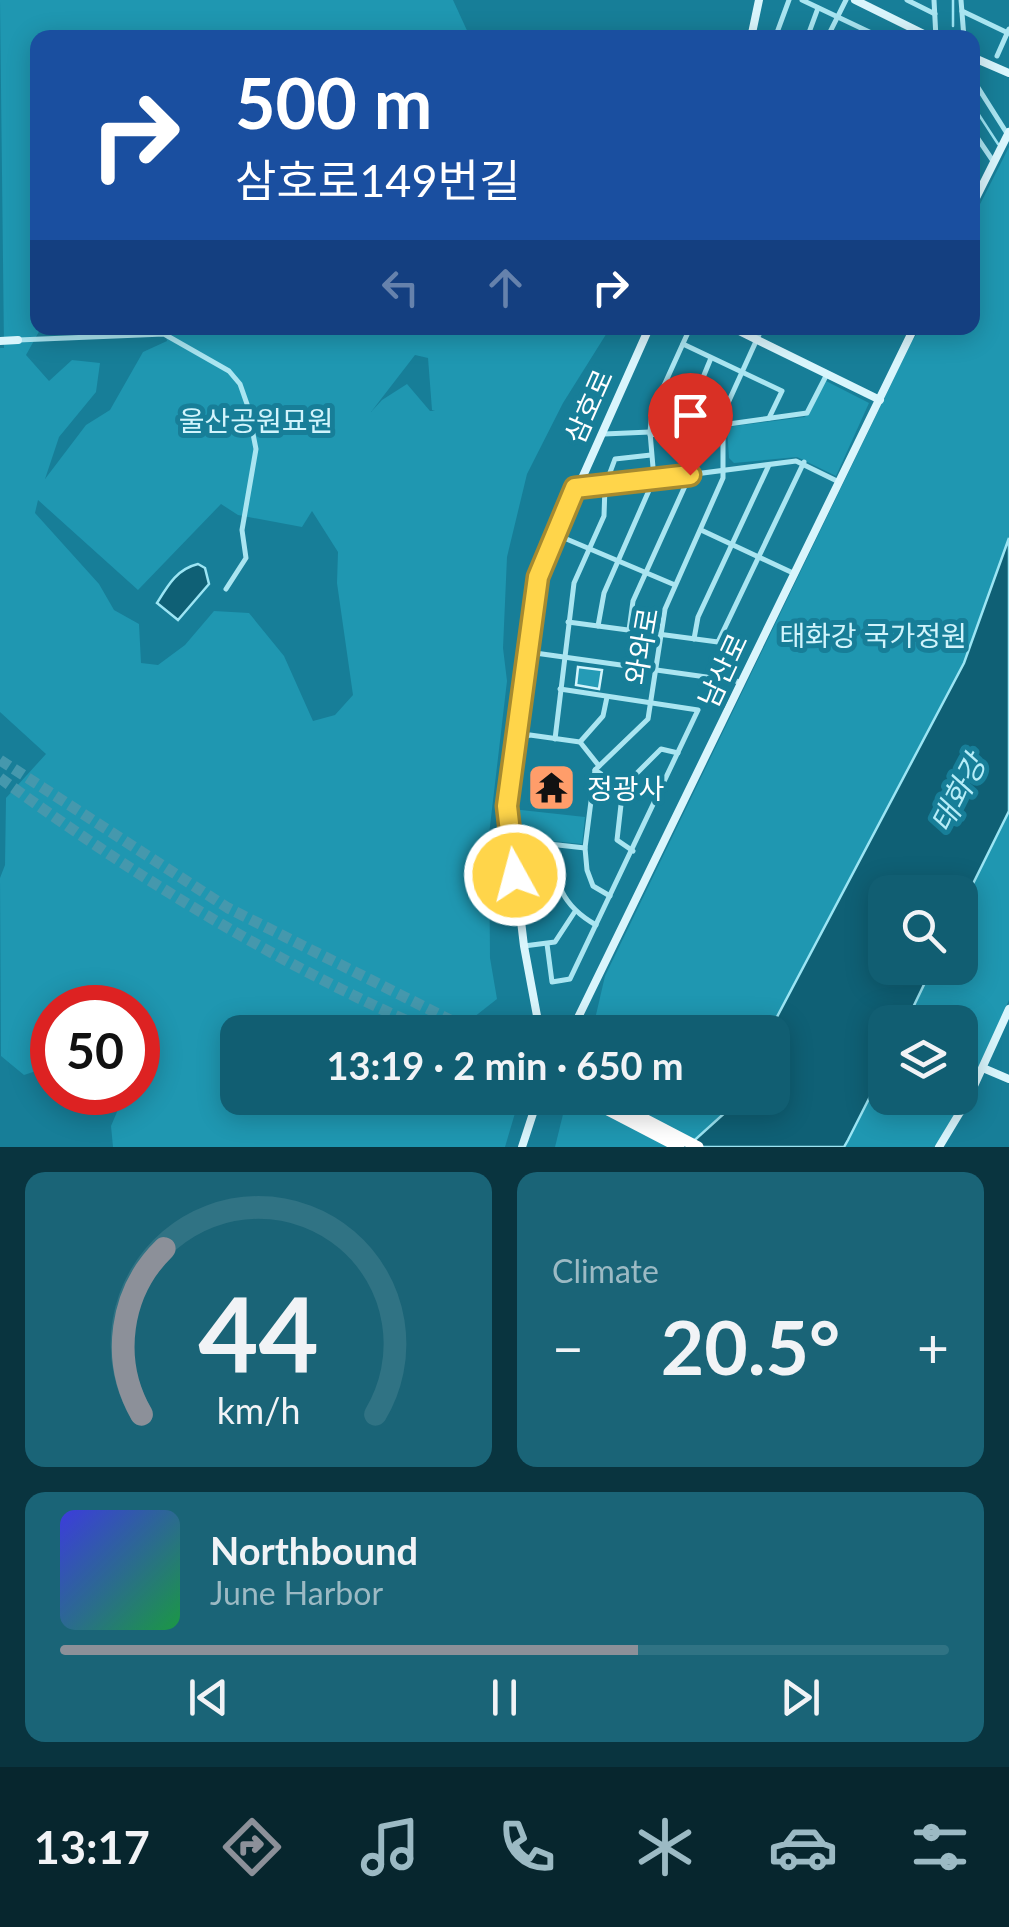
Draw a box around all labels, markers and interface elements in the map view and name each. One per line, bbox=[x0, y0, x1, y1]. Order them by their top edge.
text: 500 m bbox=[235, 60, 432, 144]
icon: right bbox=[70, 70, 200, 200]
text: 삼호로149번길 bbox=[235, 153, 520, 207]
icon: left bbox=[373, 260, 428, 315]
icon: ahead bbox=[478, 260, 533, 315]
icon: right bbox=[583, 260, 638, 315]
street label: 삼호로 bbox=[557, 364, 619, 448]
pin bbox=[648, 373, 733, 476]
icon: arrive bbox=[663, 388, 718, 443]
park label: 울산공원묘원 bbox=[179, 403, 333, 437]
street label: 와와로 bbox=[618, 605, 664, 687]
park label: 태화강 국가정원 bbox=[779, 618, 967, 652]
street label: 남산로 bbox=[690, 628, 754, 712]
water label: 태화강 bbox=[922, 745, 994, 838]
temple icon: 정광사 bbox=[526, 762, 578, 814]
place label: 정광사 bbox=[587, 771, 664, 805]
position arrow bbox=[463, 823, 567, 927]
map controls bbox=[868, 875, 978, 1115]
button: search bbox=[868, 875, 978, 985]
speed limit sign: 50 bbox=[30, 985, 160, 1115]
button: layers bbox=[868, 1005, 978, 1115]
text: 13:19 · 2 min · 650 m bbox=[326, 1042, 684, 1088]
text: Climate bbox=[552, 1251, 659, 1290]
text: 44 bbox=[198, 1269, 319, 1394]
text: 20.5° bbox=[661, 1301, 840, 1391]
text: − bbox=[552, 1314, 584, 1380]
text: + bbox=[917, 1314, 949, 1380]
text: km/h bbox=[217, 1389, 300, 1432]
text: Northbound bbox=[210, 1527, 418, 1573]
text: June Harbor bbox=[210, 1573, 383, 1612]
icon: previous bbox=[181, 1670, 236, 1725]
icon: pause bbox=[477, 1670, 532, 1725]
icon: next bbox=[773, 1670, 828, 1725]
icon: directions bbox=[217, 1812, 287, 1882]
icon: music bbox=[355, 1812, 425, 1882]
icon: phone bbox=[492, 1812, 562, 1882]
icon: climate bbox=[630, 1812, 700, 1882]
icon: car bbox=[768, 1812, 838, 1882]
icon: filters bbox=[905, 1812, 975, 1882]
text: 13:17 bbox=[34, 1820, 150, 1874]

